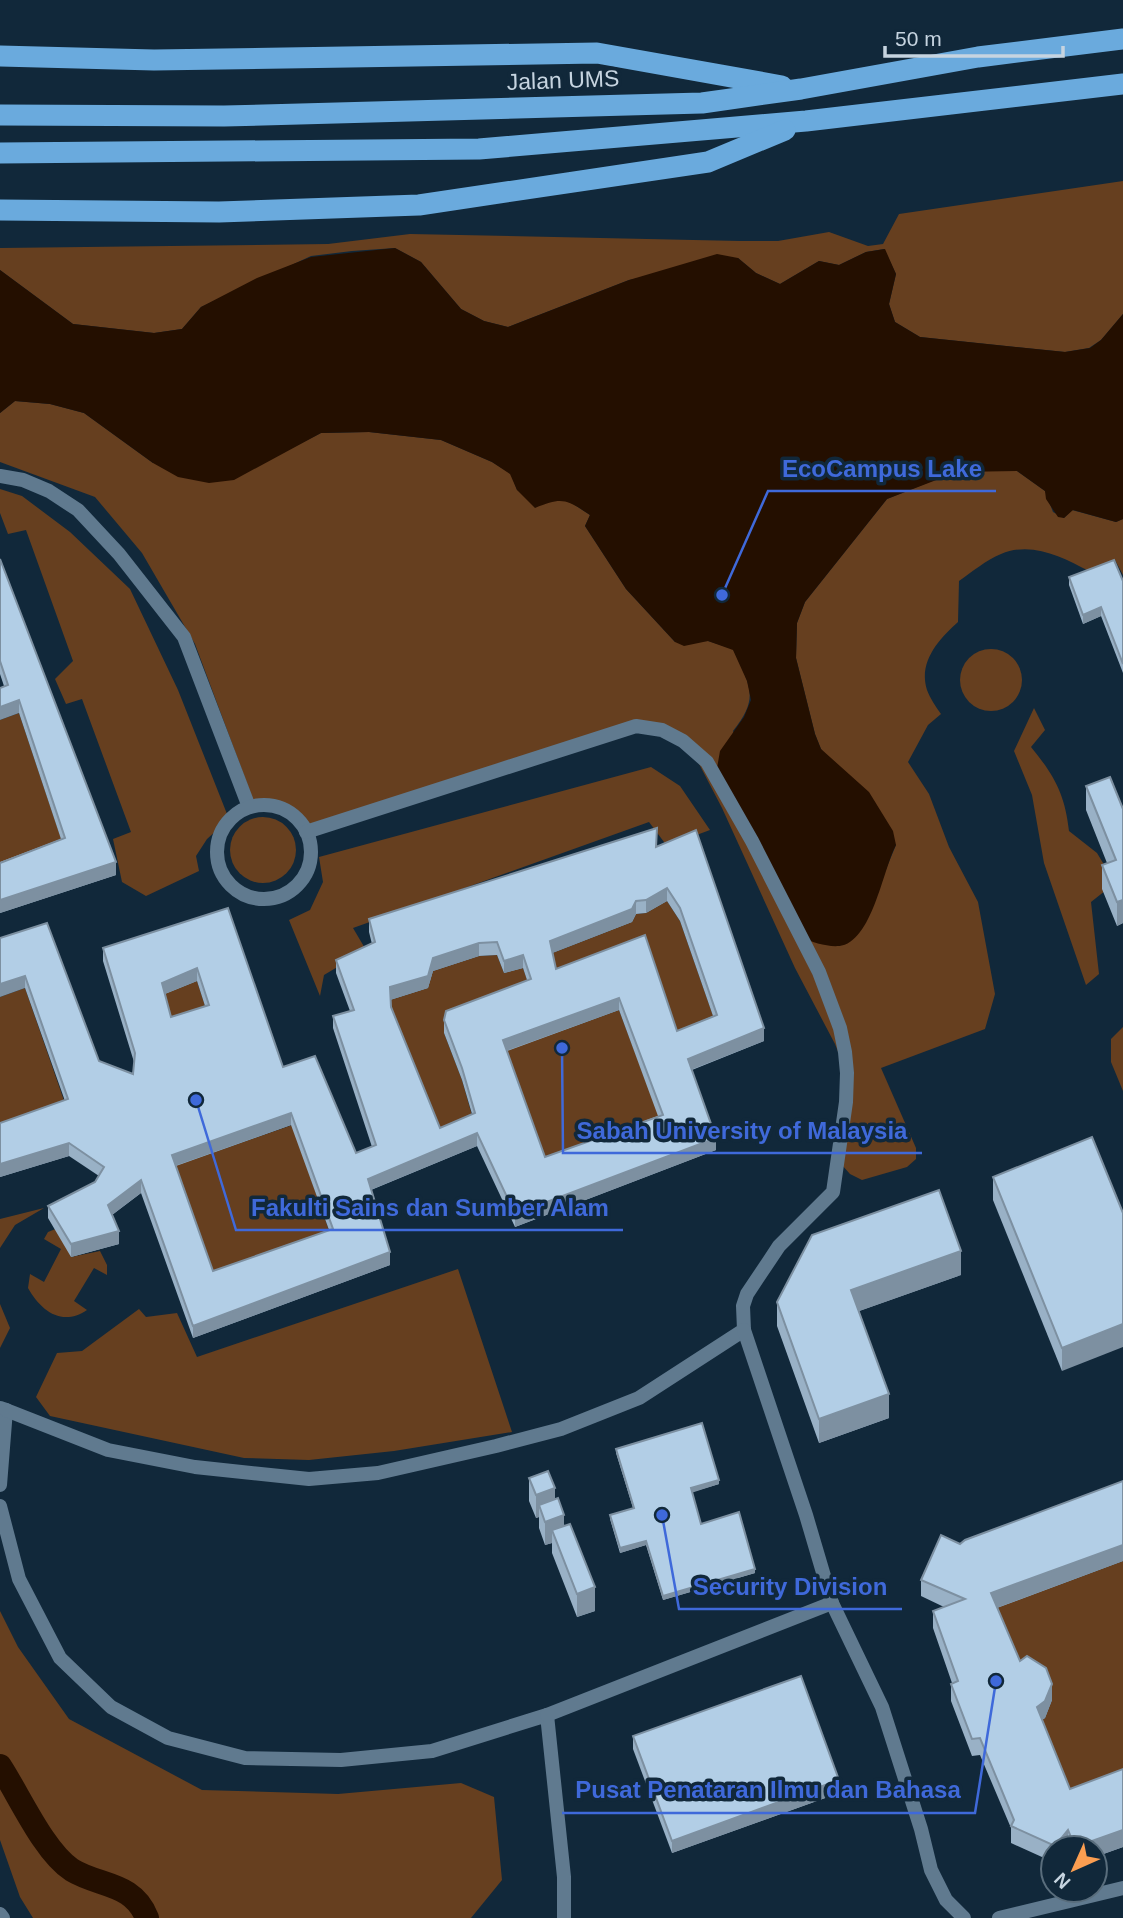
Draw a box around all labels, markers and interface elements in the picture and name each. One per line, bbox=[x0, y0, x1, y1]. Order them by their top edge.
scale bar bbox=[885, 14, 1064, 58]
text: 50 m bbox=[895, 27, 942, 50]
street label: Jalan UMS bbox=[506, 65, 620, 95]
callout: EcoCampus Lake bbox=[768, 446, 996, 491]
text: EcoCampus Lake bbox=[782, 455, 982, 482]
callout: Sabah University of Malaysia bbox=[563, 1108, 922, 1153]
text: Sabah University of Malaysia bbox=[577, 1117, 908, 1144]
callout: Fakulti Sains dan Sumber Alam bbox=[236, 1185, 623, 1230]
text: Fakulti Sains dan Sumber Alam bbox=[251, 1194, 609, 1221]
callout: Security Division bbox=[679, 1564, 902, 1609]
text: Security Division bbox=[693, 1573, 887, 1600]
callout: Pusat Penataran Ilmu dan Bahasa bbox=[562, 1768, 975, 1813]
text: Pusat Penataran Ilmu dan Bahasa bbox=[575, 1776, 961, 1803]
north arrow bbox=[1039, 1834, 1109, 1904]
text: N bbox=[1050, 1868, 1075, 1893]

